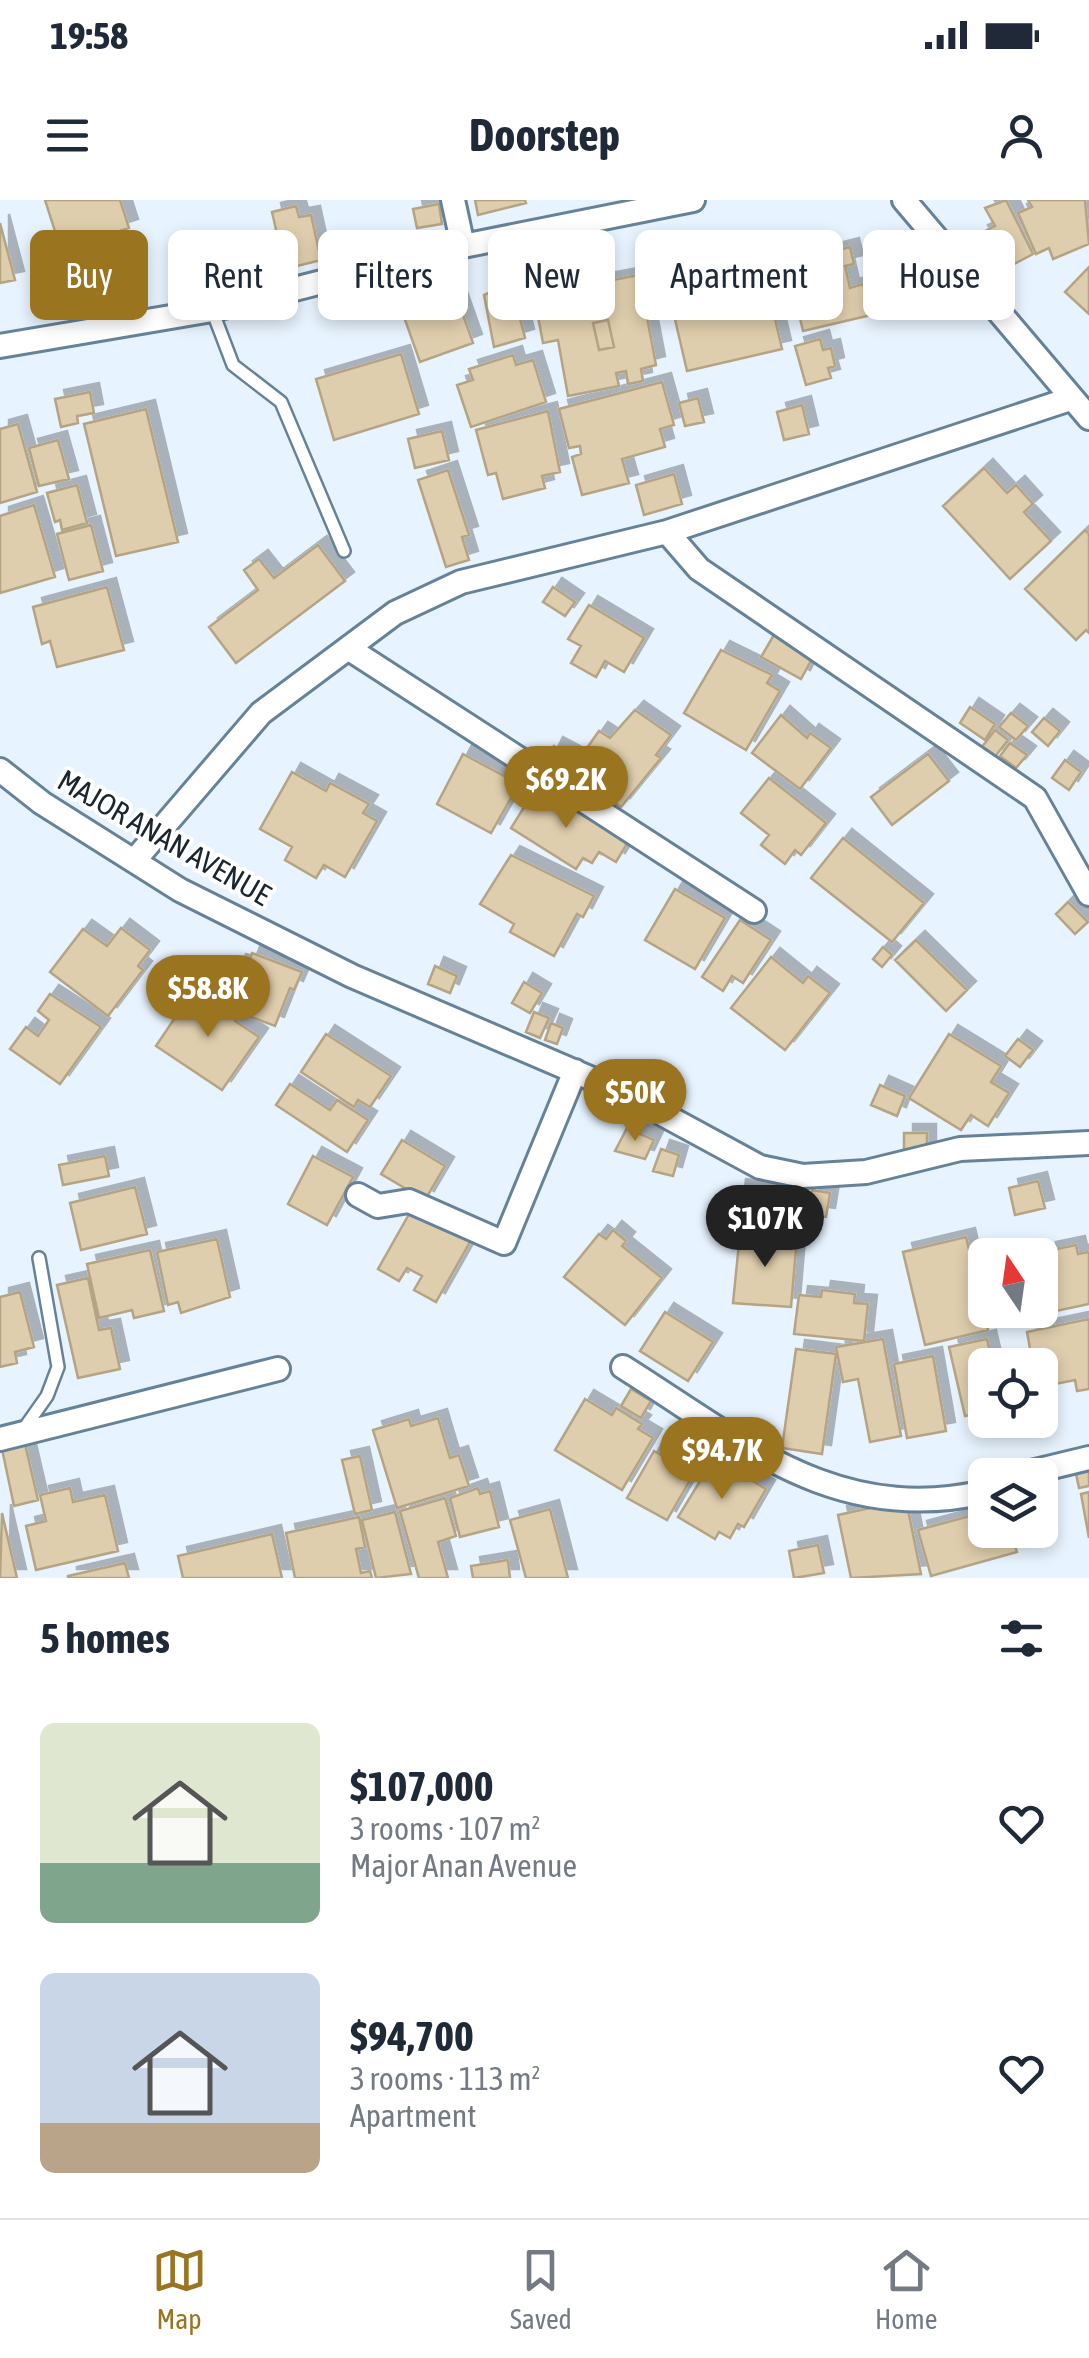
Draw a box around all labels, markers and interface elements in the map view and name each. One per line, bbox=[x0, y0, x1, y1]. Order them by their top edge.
text: 19:58 bbox=[50, 14, 128, 57]
icon: menu bbox=[40, 108, 95, 163]
icon: person bbox=[994, 108, 1049, 163]
text: Doorstep bbox=[469, 109, 620, 161]
chip: Buy bbox=[30, 230, 148, 320]
chip: Rent bbox=[168, 230, 298, 320]
chip: Filters bbox=[318, 230, 468, 320]
chip: New bbox=[488, 230, 615, 320]
chip: Apartment bbox=[635, 230, 843, 320]
chip: House bbox=[863, 230, 1015, 320]
pin: $69.2K bbox=[485, 746, 647, 831]
text: $69.2K bbox=[526, 760, 606, 797]
street label: MAJOR ANAN AVENUE bbox=[52, 762, 277, 912]
pin: $58.8K bbox=[127, 955, 289, 1040]
text: $58.8K bbox=[168, 969, 248, 1006]
pin: $50K bbox=[576, 1059, 694, 1144]
text: $50K bbox=[605, 1073, 665, 1110]
pin: $107K bbox=[695, 1185, 835, 1270]
text: $107K bbox=[728, 1199, 802, 1236]
north arrow bbox=[968, 1238, 1058, 1328]
map controls bbox=[968, 1238, 1058, 1548]
button: locate bbox=[968, 1348, 1058, 1438]
pin: $94.7K bbox=[641, 1417, 803, 1502]
text: $94.7K bbox=[682, 1431, 762, 1468]
button: layers bbox=[968, 1458, 1058, 1548]
icon: filters bbox=[994, 1611, 1049, 1666]
text: 5 homes bbox=[40, 1614, 170, 1662]
text: $107,000 bbox=[350, 1762, 494, 1810]
icon: home bbox=[120, 1763, 240, 1883]
icon: heart bbox=[994, 1796, 1049, 1851]
text: 3 rooms · 107 m² bbox=[350, 1810, 540, 1847]
text: Major Anan Avenue bbox=[350, 1847, 577, 1884]
text: $94,700 bbox=[350, 2012, 474, 2060]
icon: home bbox=[120, 2013, 240, 2133]
icon: heart bbox=[994, 2046, 1049, 2101]
text: 3 rooms · 113 m² bbox=[350, 2060, 540, 2097]
text: Apartment bbox=[350, 2097, 476, 2134]
tab: Map bbox=[152, 2243, 207, 2335]
tab: Saved bbox=[510, 2243, 572, 2335]
tab: Home bbox=[875, 2243, 937, 2335]

